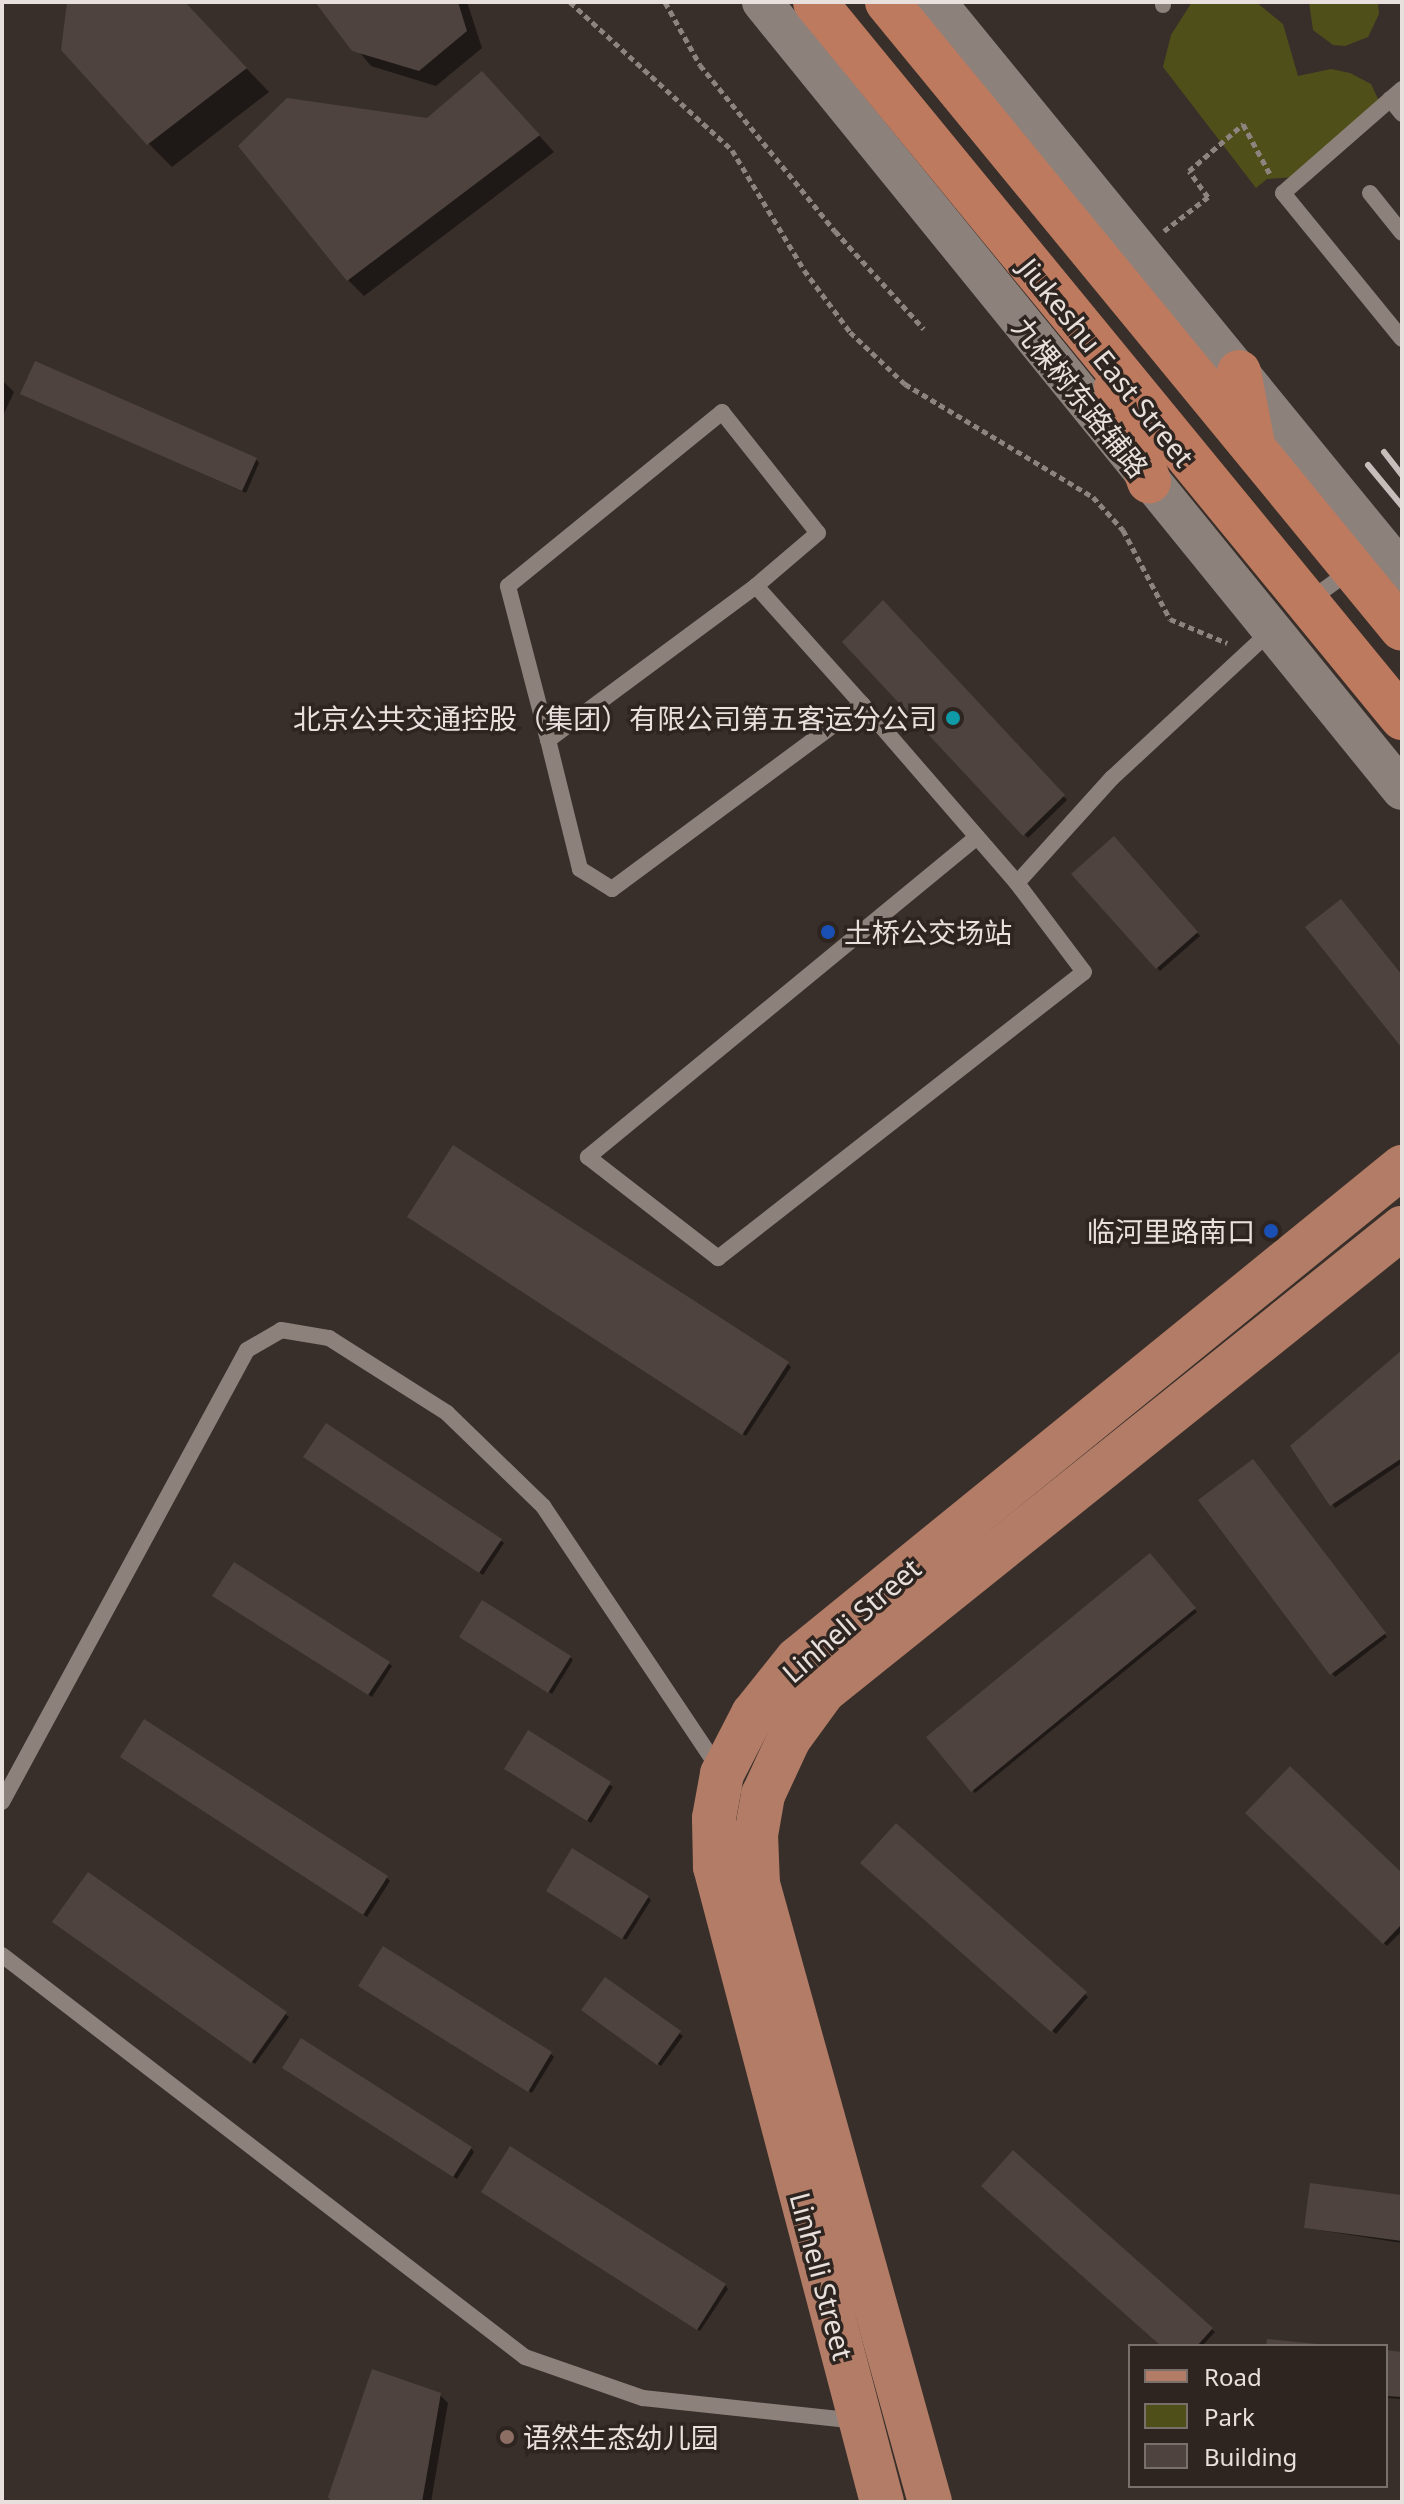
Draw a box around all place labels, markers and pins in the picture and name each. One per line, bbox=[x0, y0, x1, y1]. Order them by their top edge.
place label: 北京公共交通控股（集团）有限公司第五客运分公司 bbox=[293, 701, 937, 735]
marker: 北京公共交通控股（集团）有限公司第五客运分公司 bbox=[944, 709, 962, 727]
place label: 土桥公交场站 bbox=[844, 915, 1012, 949]
marker: 土桥公交场站 bbox=[819, 923, 837, 941]
place label: 临河里路南口 bbox=[1087, 1214, 1255, 1248]
marker: 临河里路南口 bbox=[1262, 1222, 1280, 1240]
place label: 语然生态幼儿园 bbox=[523, 2420, 719, 2454]
marker: 语然生态幼儿园 bbox=[498, 2428, 516, 2446]

